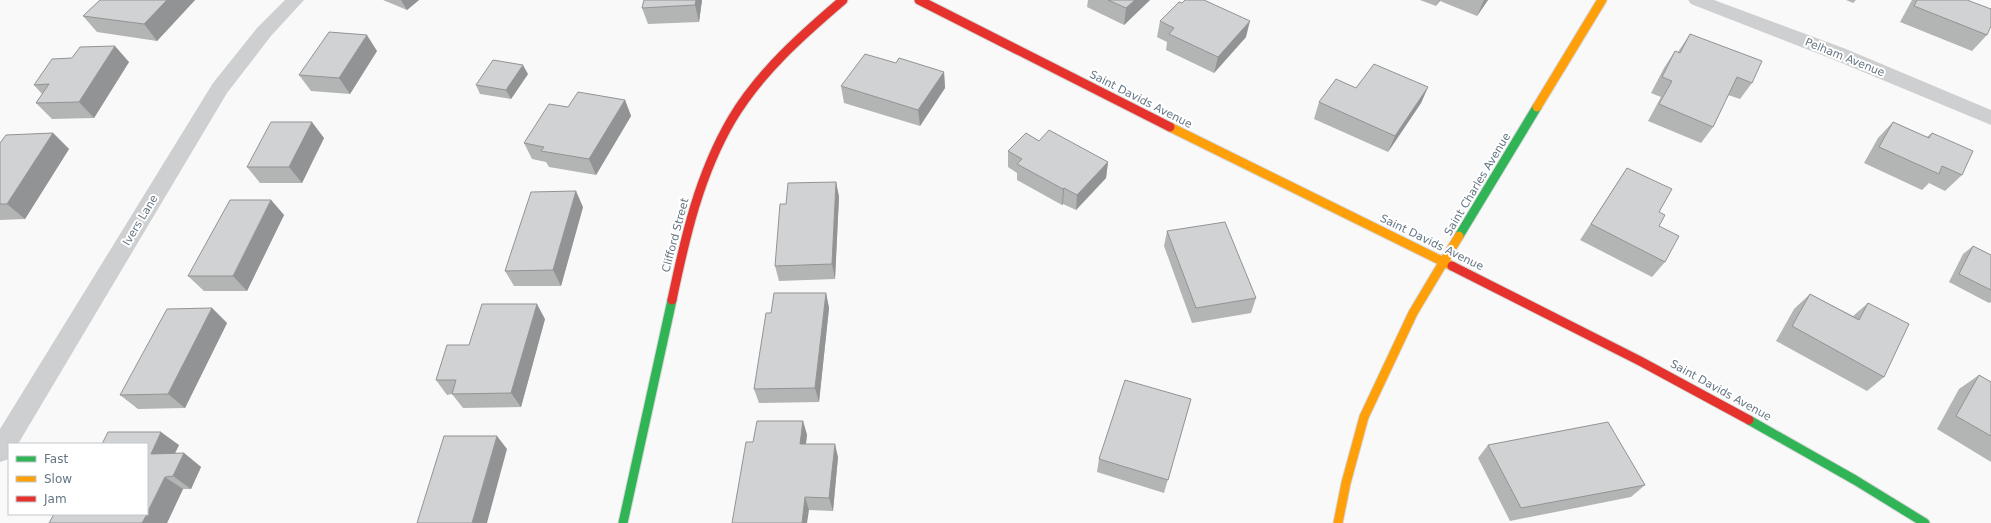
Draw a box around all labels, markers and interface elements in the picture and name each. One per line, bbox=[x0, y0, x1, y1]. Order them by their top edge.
street label: Pelham Avenue bbox=[1803, 36, 1887, 79]
street label: Saint Davids Avenue bbox=[1087, 68, 1194, 131]
street label: Saint Charles Avenue bbox=[1442, 130, 1513, 238]
street label: Ivers Lane bbox=[120, 192, 161, 248]
street label: Clifford Street bbox=[659, 196, 692, 274]
street label: Saint Davids Avenue bbox=[1378, 212, 1486, 273]
street label: Saint Davids Avenue bbox=[1668, 357, 1774, 424]
legend bbox=[8, 443, 148, 515]
text: Fast bbox=[44, 452, 68, 466]
text: Slow bbox=[44, 472, 72, 486]
text: Jam bbox=[43, 492, 67, 506]

